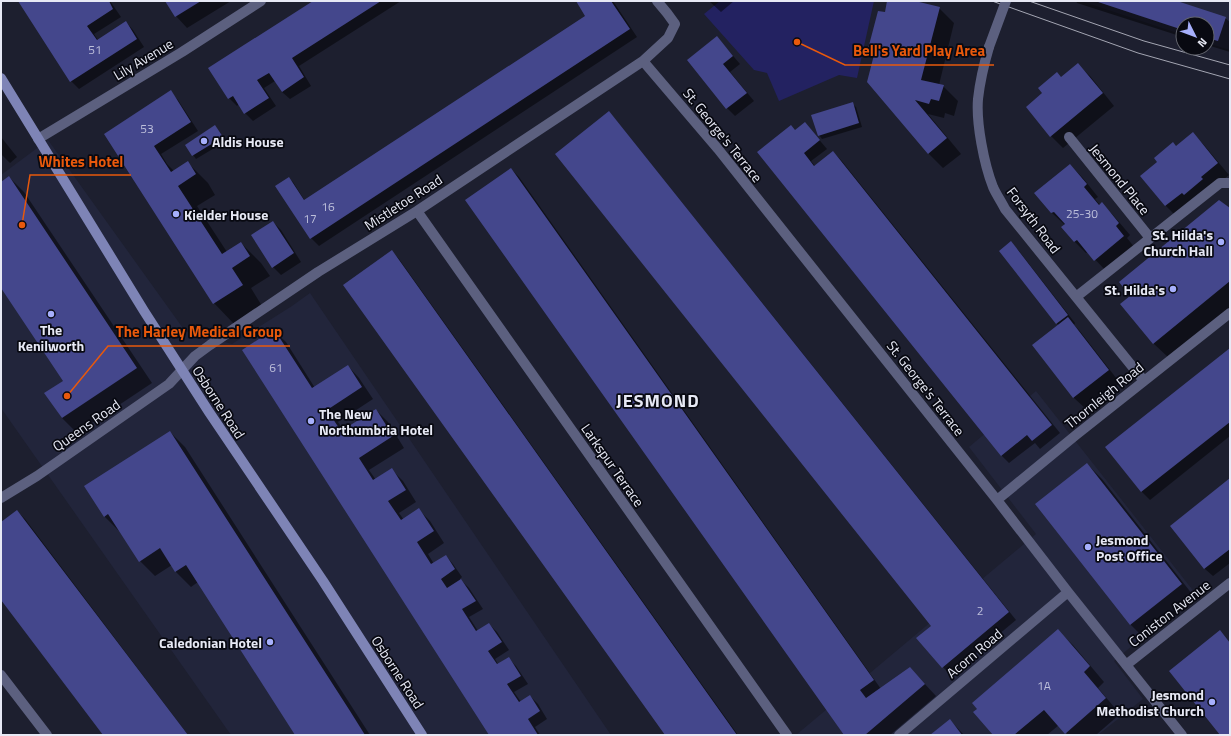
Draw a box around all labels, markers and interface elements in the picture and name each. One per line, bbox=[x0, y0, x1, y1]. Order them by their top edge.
north arrow bbox=[1175, 16, 1215, 56]
street label: Lily Avenue bbox=[109, 33, 177, 85]
text: N bbox=[1194, 35, 1211, 51]
callout: Bell's Yard Play Area bbox=[845, 38, 994, 65]
text: Bell's Yard Play Area bbox=[853, 39, 985, 62]
house number: 51 bbox=[88, 40, 102, 59]
street label: St. George's Terrace bbox=[678, 83, 768, 187]
house number: 53 bbox=[140, 119, 154, 138]
place label: Aldis House bbox=[212, 131, 284, 152]
marker: Aldis House bbox=[199, 136, 209, 146]
street label: Jesmond Place bbox=[1085, 139, 1155, 219]
callout: Whites Hotel bbox=[30, 148, 131, 175]
text: Whites Hotel bbox=[39, 150, 123, 173]
street label: Mistletoe Road bbox=[360, 169, 446, 235]
street label: Forsyth Road bbox=[1002, 182, 1066, 258]
house number: 16 bbox=[321, 197, 335, 216]
place label: Kielder House bbox=[184, 204, 268, 225]
house number: 25-30 bbox=[1066, 204, 1098, 223]
marker: Kielder House bbox=[171, 209, 181, 219]
house number: 17 bbox=[303, 209, 317, 228]
place label: St. Hilda's Church Hall bbox=[1143, 224, 1213, 261]
marker: St. Hilda's Church Hall bbox=[1216, 237, 1226, 247]
place label: St. Hilda's bbox=[1104, 279, 1165, 300]
marker: St. Hilda's bbox=[1168, 284, 1178, 294]
marker: The Kenilworth bbox=[46, 309, 56, 319]
place label: The Kenilworth bbox=[18, 319, 84, 356]
callout: The Harley Medical Group bbox=[108, 319, 290, 346]
text: The Harley Medical Group bbox=[116, 320, 282, 343]
street label: St. George's Terrace bbox=[882, 336, 970, 440]
street label: Thornleigh Road bbox=[1060, 357, 1148, 433]
house number: 61 bbox=[269, 358, 283, 377]
street label: Osborne Road bbox=[188, 361, 250, 443]
district label: JESMOND bbox=[616, 387, 700, 414]
street label: Queens Road bbox=[48, 394, 124, 456]
place label: The New Northumbria Hotel bbox=[319, 403, 433, 440]
marker: The New Northumbria Hotel bbox=[306, 416, 316, 426]
street label: Larkspur Terrace bbox=[576, 419, 650, 511]
place label: Jesmond Post Office bbox=[1096, 529, 1163, 566]
marker: Jesmond Post Office bbox=[1083, 542, 1093, 552]
street label: Coniston Avenue bbox=[1124, 574, 1214, 652]
house number: 2 bbox=[977, 601, 983, 620]
street label: Acorn Road bbox=[941, 623, 1007, 683]
street label: Osborne Road bbox=[367, 631, 429, 713]
place label: Caledonian Hotel bbox=[159, 632, 262, 653]
marker: Caledonian Hotel bbox=[265, 637, 275, 647]
house number: 1A bbox=[1037, 676, 1051, 695]
place label: Jesmond Methodist Church bbox=[1096, 684, 1204, 721]
marker: Jesmond Methodist Church bbox=[1207, 697, 1217, 707]

